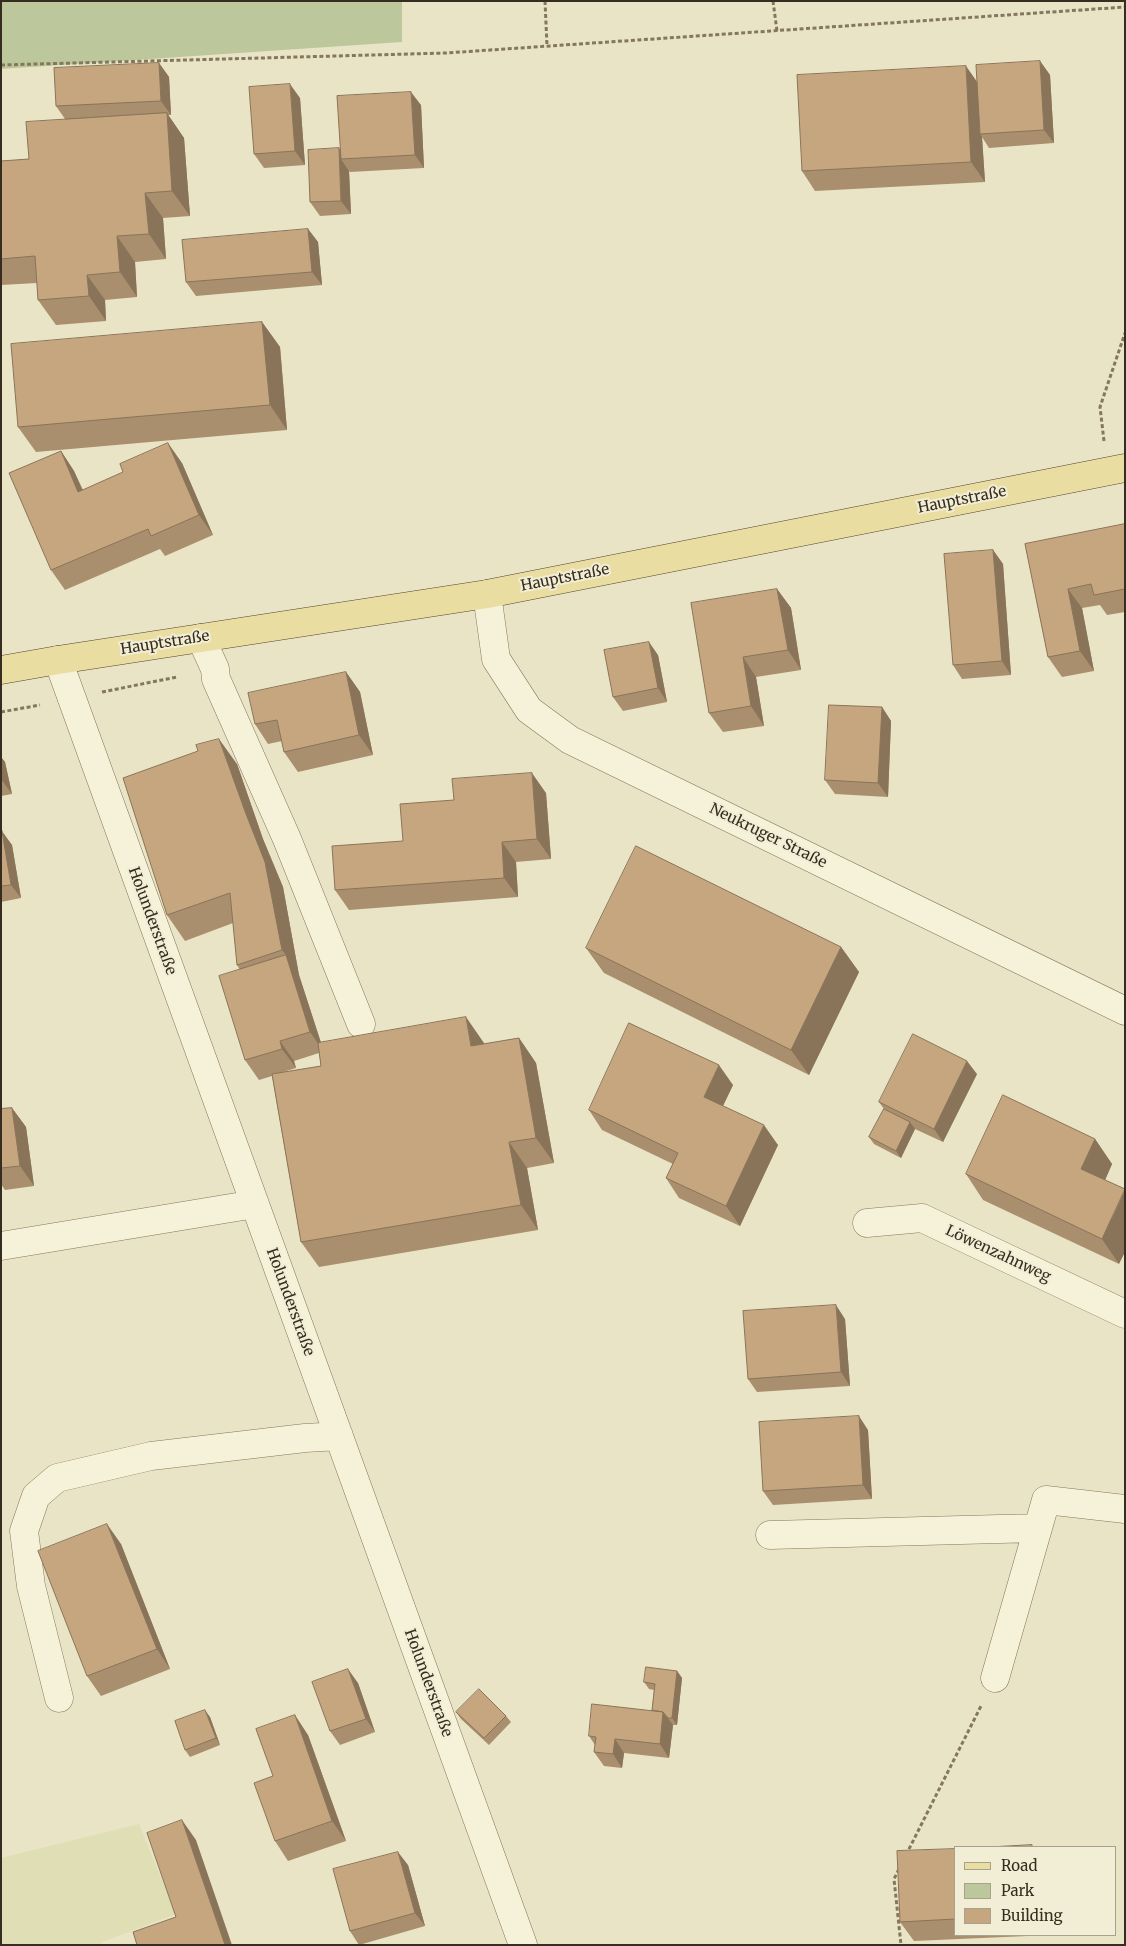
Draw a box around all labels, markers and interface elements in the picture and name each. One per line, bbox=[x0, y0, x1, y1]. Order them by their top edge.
street label: Hauptstraße bbox=[916, 483, 1008, 517]
street label: Hauptstraße bbox=[519, 561, 611, 595]
street label: Hauptstraße bbox=[119, 627, 211, 659]
street label: Neukruger Straße bbox=[706, 800, 830, 872]
street label: Holunderstraße bbox=[124, 865, 180, 977]
street label: Löwenzahnweg bbox=[942, 1222, 1054, 1286]
street label: Holunderstraße bbox=[262, 1246, 318, 1358]
street label: Holunderstraße bbox=[400, 1627, 456, 1739]
legend bbox=[954, 1846, 1116, 1936]
text: Road bbox=[1001, 1856, 1037, 1875]
text: Park bbox=[1001, 1881, 1034, 1900]
text: Building bbox=[1001, 1906, 1063, 1925]

